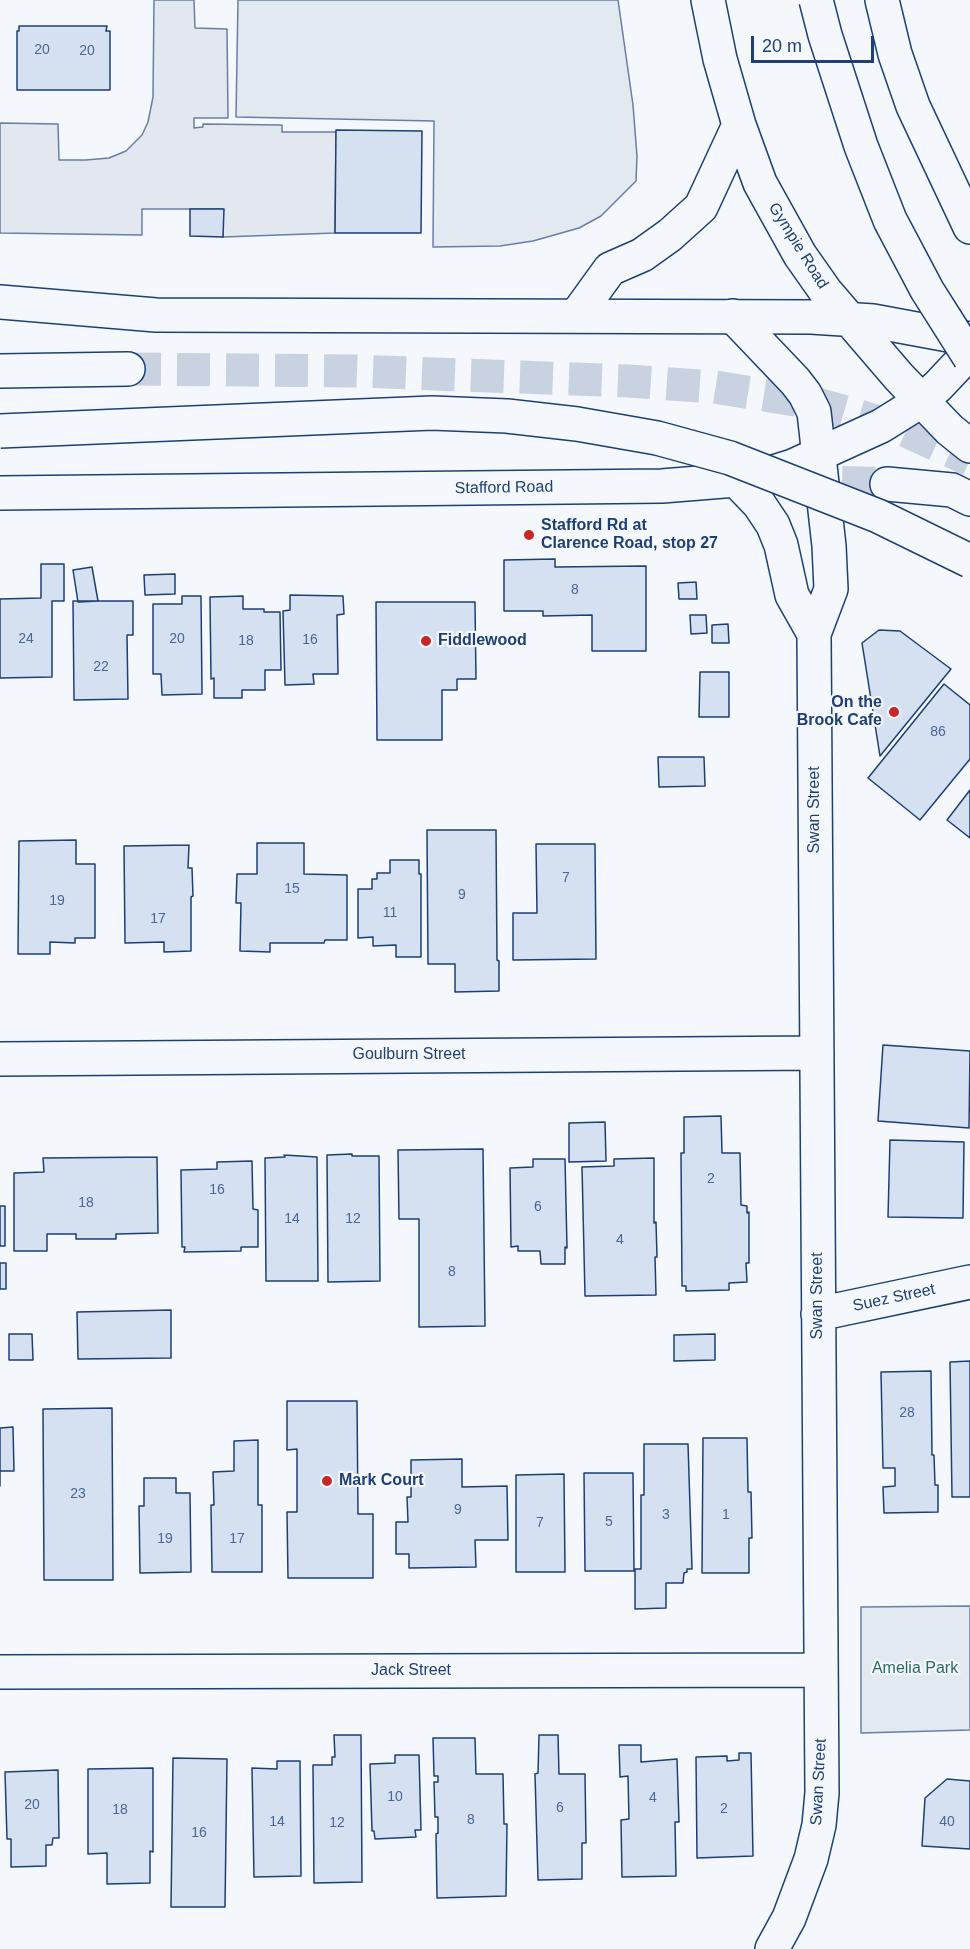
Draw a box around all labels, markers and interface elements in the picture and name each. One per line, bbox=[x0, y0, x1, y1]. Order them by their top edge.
scale bar bbox=[754, 24, 877, 62]
text: 20 m bbox=[762, 36, 802, 56]
house number: 20 bbox=[34, 42, 50, 58]
house number: 20 bbox=[79, 43, 95, 59]
street label: Gympie Road bbox=[764, 199, 832, 293]
street label: Stafford Road bbox=[455, 478, 553, 498]
place label: Stafford Rd at Clarence Road, stop 27 bbox=[541, 516, 718, 554]
marker: Stafford Rd at Clarence Road, stop 27 bbox=[522, 528, 536, 542]
house number: 8 bbox=[571, 582, 579, 598]
house number: 24 bbox=[18, 631, 34, 647]
house number: 20 bbox=[169, 631, 185, 647]
place label: Fiddlewood bbox=[438, 631, 527, 651]
house number: 16 bbox=[302, 632, 318, 648]
house number: 18 bbox=[238, 633, 254, 649]
marker: Fiddlewood bbox=[419, 634, 433, 648]
house number: 22 bbox=[93, 659, 109, 675]
place label: On the Brook Cafe bbox=[797, 693, 882, 731]
marker: On the Brook Cafe bbox=[887, 705, 901, 719]
house number: 86 bbox=[930, 724, 946, 740]
street label: Swan Street bbox=[805, 766, 825, 854]
house number: 7 bbox=[562, 870, 570, 886]
house number: 15 bbox=[284, 881, 300, 897]
house number: 9 bbox=[458, 887, 466, 903]
house number: 19 bbox=[49, 893, 65, 909]
house number: 11 bbox=[383, 905, 397, 921]
house number: 17 bbox=[150, 911, 166, 927]
street label: Goulburn Street bbox=[353, 1045, 465, 1065]
house number: 2 bbox=[707, 1171, 715, 1187]
house number: 16 bbox=[209, 1182, 225, 1198]
house number: 18 bbox=[78, 1195, 94, 1211]
house number: 6 bbox=[534, 1199, 542, 1215]
house number: 14 bbox=[284, 1211, 300, 1227]
house number: 12 bbox=[345, 1211, 361, 1227]
house number: 4 bbox=[616, 1232, 624, 1248]
street label: Swan Street bbox=[808, 1252, 828, 1340]
house number: 8 bbox=[448, 1264, 456, 1280]
street label: Suez Street bbox=[851, 1280, 937, 1316]
house number: 28 bbox=[899, 1405, 915, 1421]
place label: Mark Court bbox=[339, 1471, 423, 1491]
marker: Mark Court bbox=[320, 1474, 334, 1488]
house number: 23 bbox=[70, 1486, 86, 1502]
house number: 9 bbox=[454, 1502, 462, 1518]
house number: 3 bbox=[662, 1507, 670, 1523]
house number: 1 bbox=[722, 1507, 730, 1523]
house number: 5 bbox=[605, 1514, 613, 1530]
house number: 7 bbox=[536, 1515, 544, 1531]
house number: 19 bbox=[157, 1531, 173, 1547]
house number: 17 bbox=[229, 1531, 245, 1547]
park label: Amelia Park bbox=[872, 1659, 958, 1679]
street label: Jack Street bbox=[371, 1661, 451, 1681]
street label: Swan Street bbox=[807, 1738, 831, 1826]
house number: 10 bbox=[387, 1789, 403, 1805]
house number: 4 bbox=[649, 1790, 657, 1806]
house number: 20 bbox=[24, 1797, 40, 1813]
house number: 6 bbox=[556, 1800, 564, 1816]
house number: 2 bbox=[720, 1801, 728, 1817]
house number: 18 bbox=[112, 1802, 128, 1818]
house number: 8 bbox=[467, 1812, 475, 1828]
house number: 14 bbox=[269, 1814, 285, 1830]
house number: 40 bbox=[939, 1814, 955, 1830]
house number: 12 bbox=[329, 1815, 345, 1831]
house number: 16 bbox=[191, 1825, 207, 1841]

